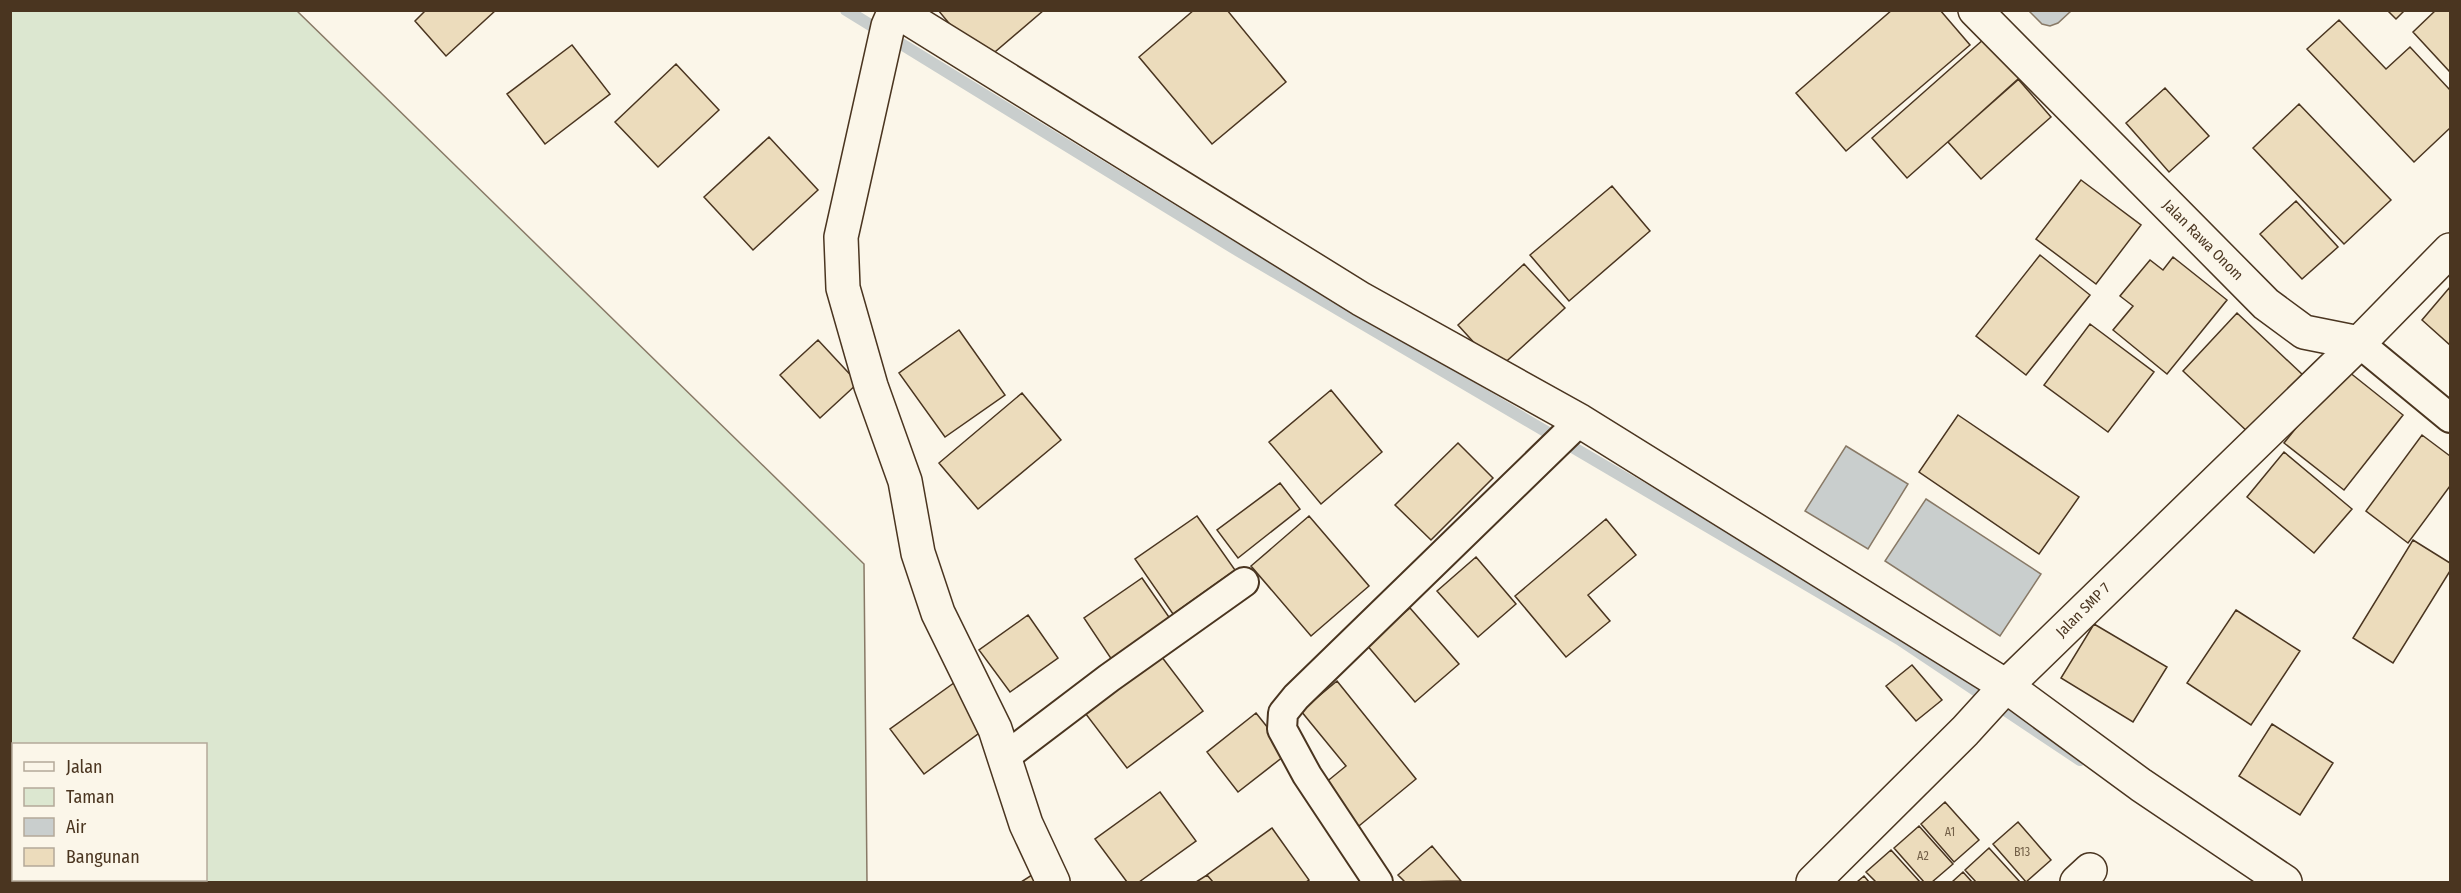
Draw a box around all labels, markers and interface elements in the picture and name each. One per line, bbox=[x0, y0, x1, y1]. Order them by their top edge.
street label: Jalan Rawa Onom bbox=[2159, 196, 2247, 284]
street label: Jalan SMP 7 bbox=[2052, 579, 2114, 641]
legend bbox=[12, 743, 207, 881]
text: Jalan bbox=[66, 756, 103, 778]
text: Taman bbox=[66, 786, 114, 808]
text: Air bbox=[66, 816, 87, 838]
house number: A1 bbox=[1945, 825, 1955, 839]
house number: B13 bbox=[2014, 845, 2030, 859]
text: Bangunan bbox=[66, 846, 140, 868]
house number: A2 bbox=[1917, 849, 1929, 863]

